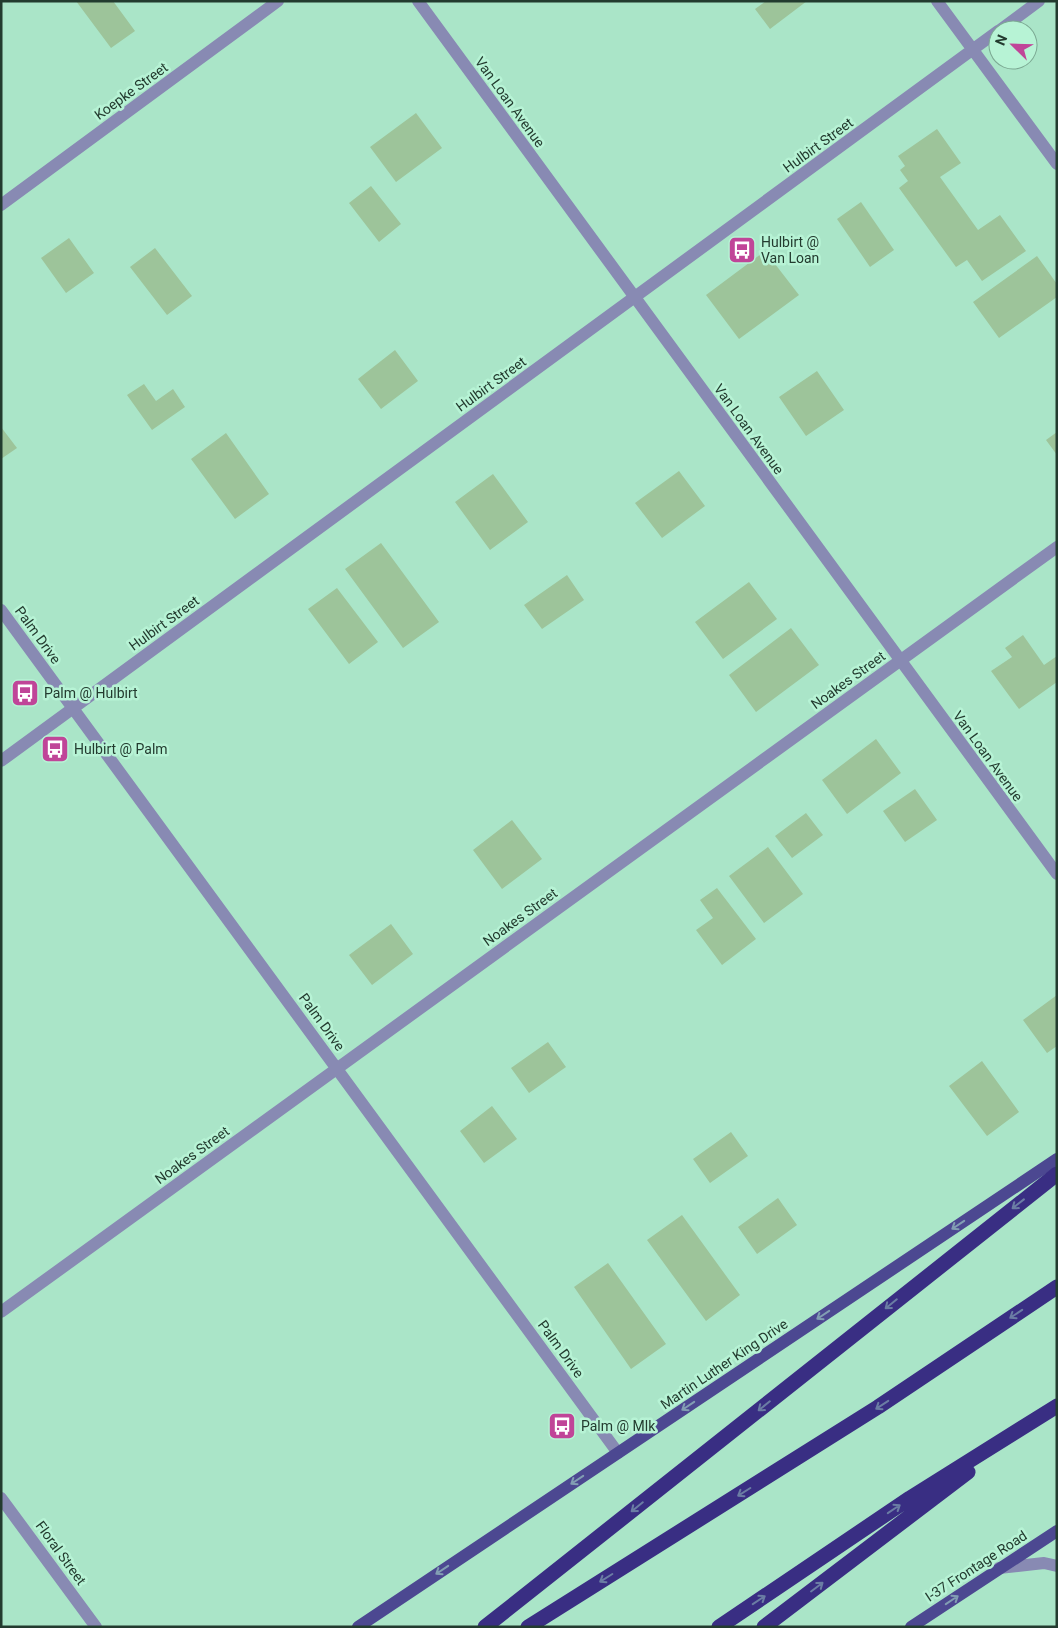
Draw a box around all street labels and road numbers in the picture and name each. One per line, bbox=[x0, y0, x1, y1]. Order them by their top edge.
street label: Van Loan Avenue bbox=[472, 54, 548, 150]
street label: Koepke Street bbox=[91, 59, 171, 123]
street label: Hulbirt Street bbox=[780, 114, 856, 176]
street label: Hulbirt Street bbox=[453, 353, 529, 415]
street label: Van Loan Avenue bbox=[711, 381, 787, 477]
street label: Hulbirt Street bbox=[126, 592, 202, 654]
street label: Palm Drive bbox=[12, 603, 64, 667]
street label: Noakes Street bbox=[808, 648, 888, 712]
street label: Van Loan Avenue bbox=[950, 708, 1026, 804]
street label: Noakes Street bbox=[480, 885, 560, 949]
street label: Palm Drive bbox=[296, 990, 348, 1054]
street label: Noakes Street bbox=[152, 1123, 232, 1187]
street label: Martin Luther King Drive bbox=[657, 1316, 791, 1412]
street label: Palm Drive bbox=[535, 1317, 587, 1381]
street label: Floral Street bbox=[32, 1518, 90, 1588]
street label: I-37 Frontage Road bbox=[922, 1527, 1030, 1605]

